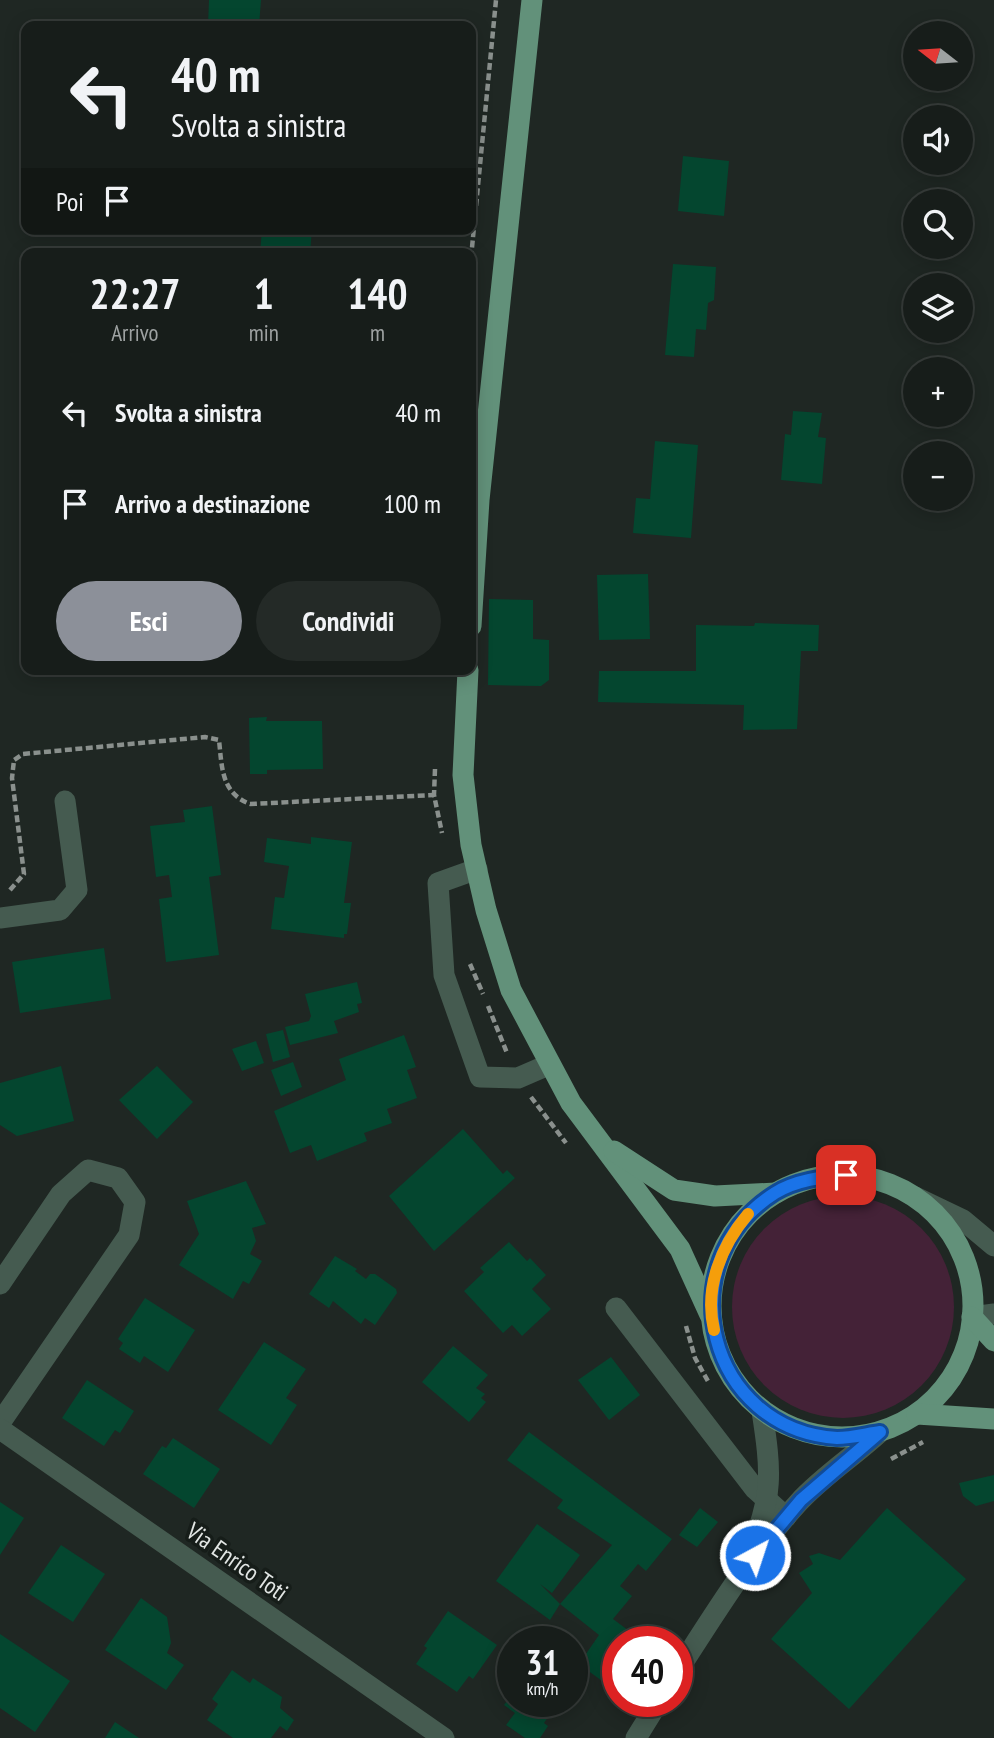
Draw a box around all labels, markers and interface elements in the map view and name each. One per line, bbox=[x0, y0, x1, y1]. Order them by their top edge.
north arrow bbox=[903, 21, 973, 91]
map controls bbox=[903, 21, 973, 511]
text: 40 m bbox=[171, 42, 260, 106]
icon: left bbox=[56, 49, 147, 140]
text: Svolta a sinistra bbox=[171, 104, 346, 146]
button: sound bbox=[903, 105, 973, 175]
icon: arrive bbox=[98, 182, 136, 220]
text: Poi bbox=[56, 185, 84, 218]
button: search bbox=[903, 189, 973, 259]
text: 22:27 bbox=[89, 266, 180, 321]
text: 1 bbox=[254, 266, 274, 321]
text: 140 bbox=[347, 266, 408, 321]
button: layers bbox=[903, 273, 973, 343]
text: Arrivo bbox=[111, 318, 159, 347]
text: min bbox=[249, 318, 279, 347]
text: m bbox=[370, 318, 385, 347]
button: + bbox=[903, 357, 973, 427]
icon: left bbox=[56, 394, 94, 432]
text: Svolta a sinistra bbox=[115, 396, 262, 429]
text: 40 m bbox=[395, 396, 441, 429]
button: − bbox=[903, 441, 973, 511]
icon: arrive bbox=[56, 485, 94, 523]
text: Arrivo a destinazione bbox=[115, 487, 310, 520]
text: 100 m bbox=[383, 487, 441, 520]
button: Esci bbox=[56, 581, 242, 661]
button: Condividi bbox=[256, 581, 441, 661]
pin bbox=[816, 1145, 876, 1205]
icon: arrive bbox=[827, 1156, 865, 1194]
street label: Via Enrico Toti bbox=[180, 1515, 294, 1608]
position arrow bbox=[718, 1518, 792, 1592]
speed limit sign: 40 bbox=[602, 1626, 693, 1717]
text: 31 bbox=[526, 1639, 559, 1685]
text: km/h bbox=[527, 1677, 558, 1700]

